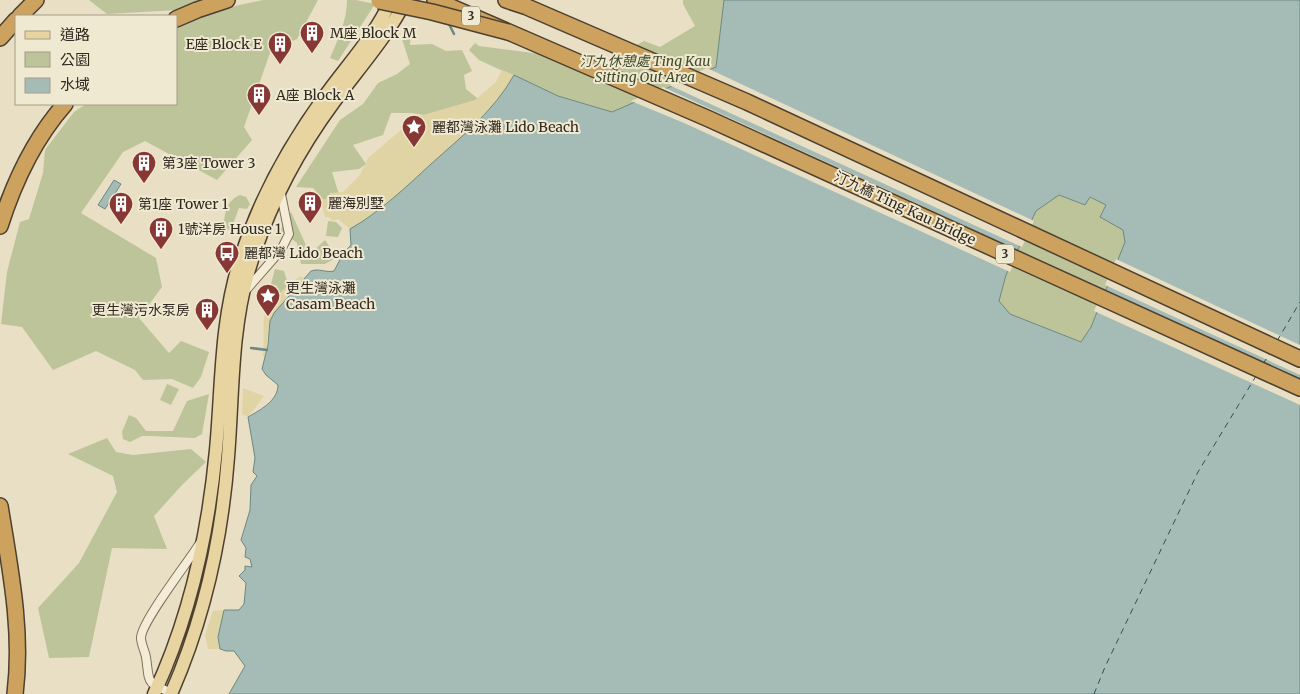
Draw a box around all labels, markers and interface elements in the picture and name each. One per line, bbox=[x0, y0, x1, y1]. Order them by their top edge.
road number: 3 bbox=[462, 7, 480, 26]
legend bbox=[15, 15, 178, 105]
building icon: M座 Block M bbox=[299, 20, 325, 54]
place label: M座 Block M bbox=[330, 24, 416, 42]
text: 道路 bbox=[60, 25, 90, 44]
building icon: E座 Block E bbox=[267, 31, 293, 65]
place label: E座 Block E bbox=[186, 35, 262, 53]
text: 公園 bbox=[60, 50, 90, 69]
park label: 汀九休憩處 Ting Kau Sitting Out Area bbox=[580, 52, 710, 86]
text: 水域 bbox=[60, 75, 90, 94]
building icon: A座 Block A bbox=[246, 82, 272, 116]
place label: A座 Block A bbox=[275, 86, 354, 104]
place icon: 麗都灣泳灘 Lido Beach bbox=[401, 114, 427, 148]
place label: 麗都灣泳灘 Lido Beach bbox=[432, 118, 579, 136]
building icon: 第3座 Tower 3 bbox=[131, 150, 157, 184]
place label: 第3座 Tower 3 bbox=[162, 154, 255, 172]
street label: 汀九橋 Ting Kau Bridge bbox=[831, 167, 979, 249]
building icon: 麗海別墅 bbox=[297, 190, 323, 224]
building icon: 第1座 Tower 1 bbox=[108, 191, 134, 225]
place label: 麗海別墅 bbox=[328, 194, 384, 212]
place label: 第1座 Tower 1 bbox=[138, 195, 228, 213]
building icon: 1號洋房 House 1 bbox=[148, 216, 174, 250]
place label: 1號洋房 House 1 bbox=[178, 220, 281, 238]
bus stop icon: 麗都灣 Lido Beach bbox=[214, 240, 240, 274]
place label: 麗都灣 Lido Beach bbox=[244, 244, 363, 262]
road number: 3 bbox=[996, 244, 1014, 264]
place label: 更生灣泳灘 Casam Beach bbox=[286, 279, 375, 313]
place icon: 更生灣泳灘 Casam Beach bbox=[255, 283, 281, 317]
building icon: 更生灣污水泵房 bbox=[194, 297, 220, 331]
place label: 更生灣污水泵房 bbox=[92, 301, 190, 319]

